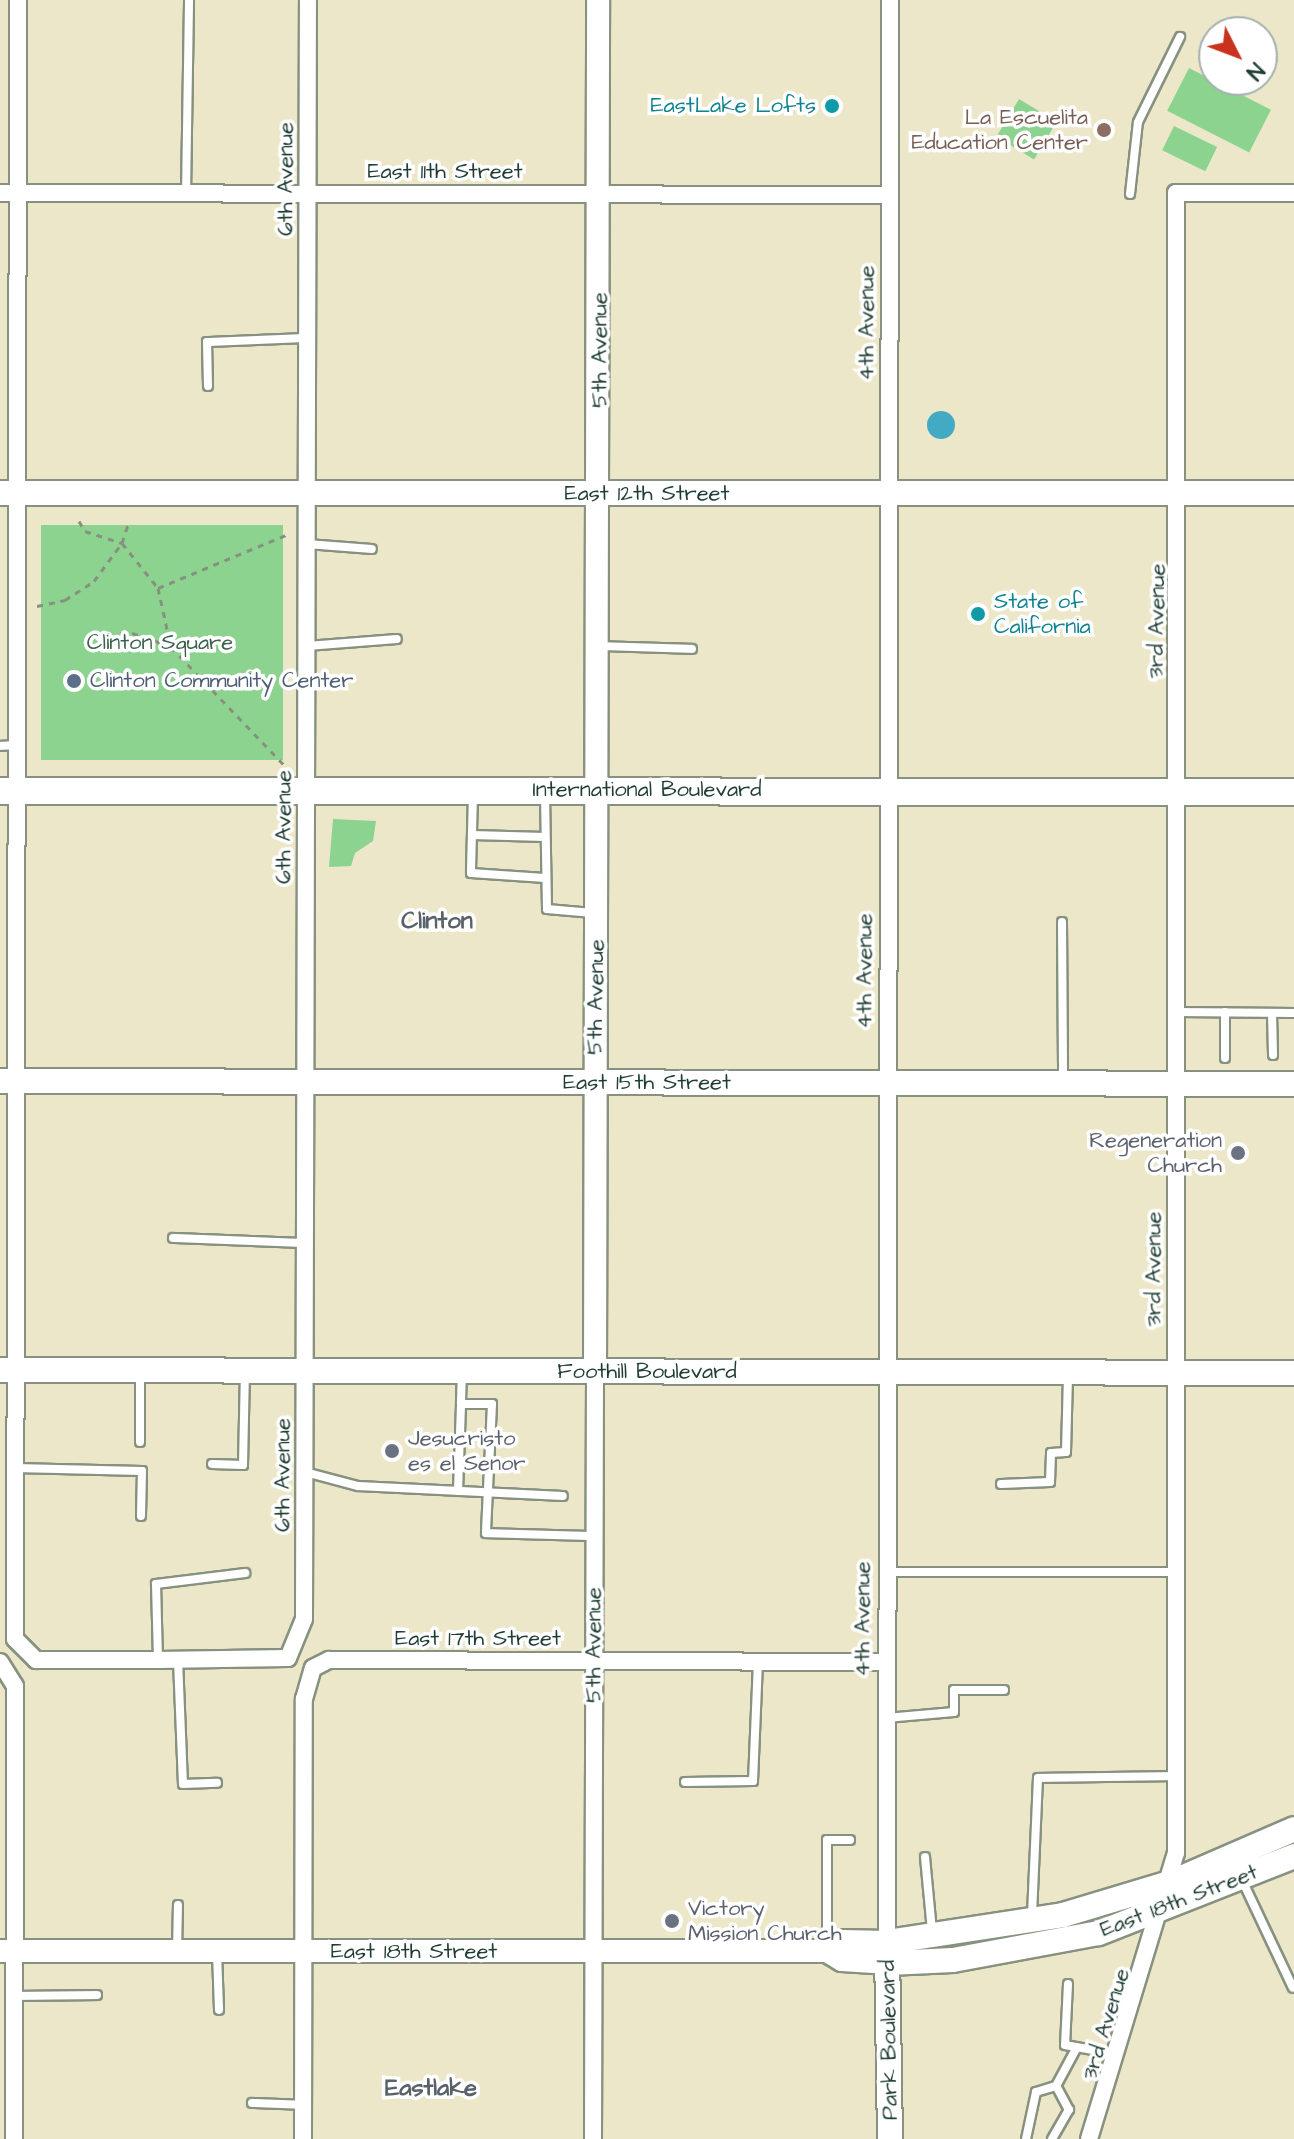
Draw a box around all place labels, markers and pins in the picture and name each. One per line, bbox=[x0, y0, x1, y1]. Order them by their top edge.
place label: EastLake Lofts bbox=[651, 93, 816, 119]
marker: EastLake Lofts bbox=[823, 97, 841, 115]
place label: La Escuelita Education Center bbox=[912, 104, 1088, 156]
marker: La Escuelita Education Center bbox=[1095, 121, 1113, 139]
place label: State of California bbox=[994, 588, 1091, 640]
marker: State of California bbox=[969, 605, 987, 623]
place label: Clinton Community Center bbox=[90, 668, 353, 694]
marker: Clinton Community Center bbox=[65, 672, 83, 690]
place label: Regeneration Church bbox=[1089, 1127, 1222, 1178]
marker: Regeneration Church bbox=[1229, 1144, 1247, 1162]
place label: Jesucristo es el Senor bbox=[408, 1425, 525, 1476]
marker: Jesucristo es el Senor bbox=[383, 1442, 401, 1460]
place label: Victory Mission Church bbox=[688, 1895, 842, 1946]
marker: Victory Mission Church bbox=[663, 1912, 681, 1930]

